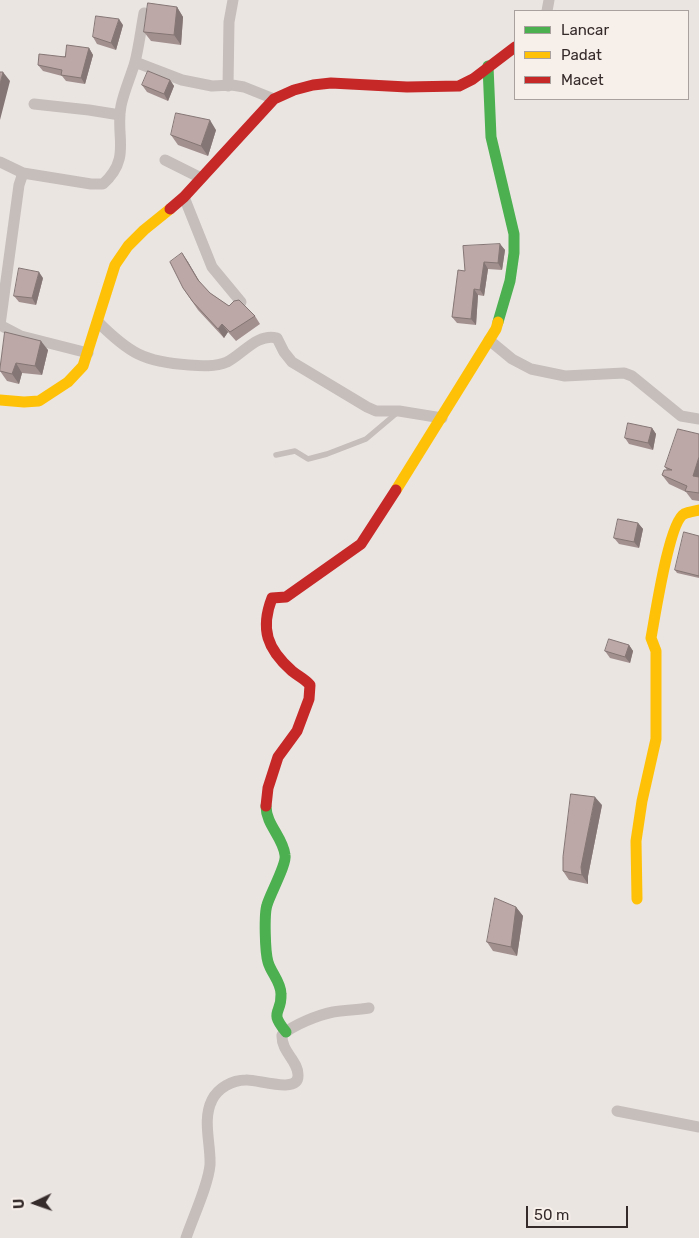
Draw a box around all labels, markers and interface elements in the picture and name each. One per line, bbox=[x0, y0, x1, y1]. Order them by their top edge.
legend bbox=[514, 10, 689, 100]
text: Lancar bbox=[561, 21, 609, 39]
text: Padat bbox=[561, 46, 602, 64]
text: Macet bbox=[561, 71, 604, 89]
north arrow bbox=[10, 1178, 60, 1228]
scale bar bbox=[529, 1196, 632, 1228]
text: U bbox=[11, 1198, 28, 1209]
text: 50 m bbox=[534, 1206, 569, 1224]

